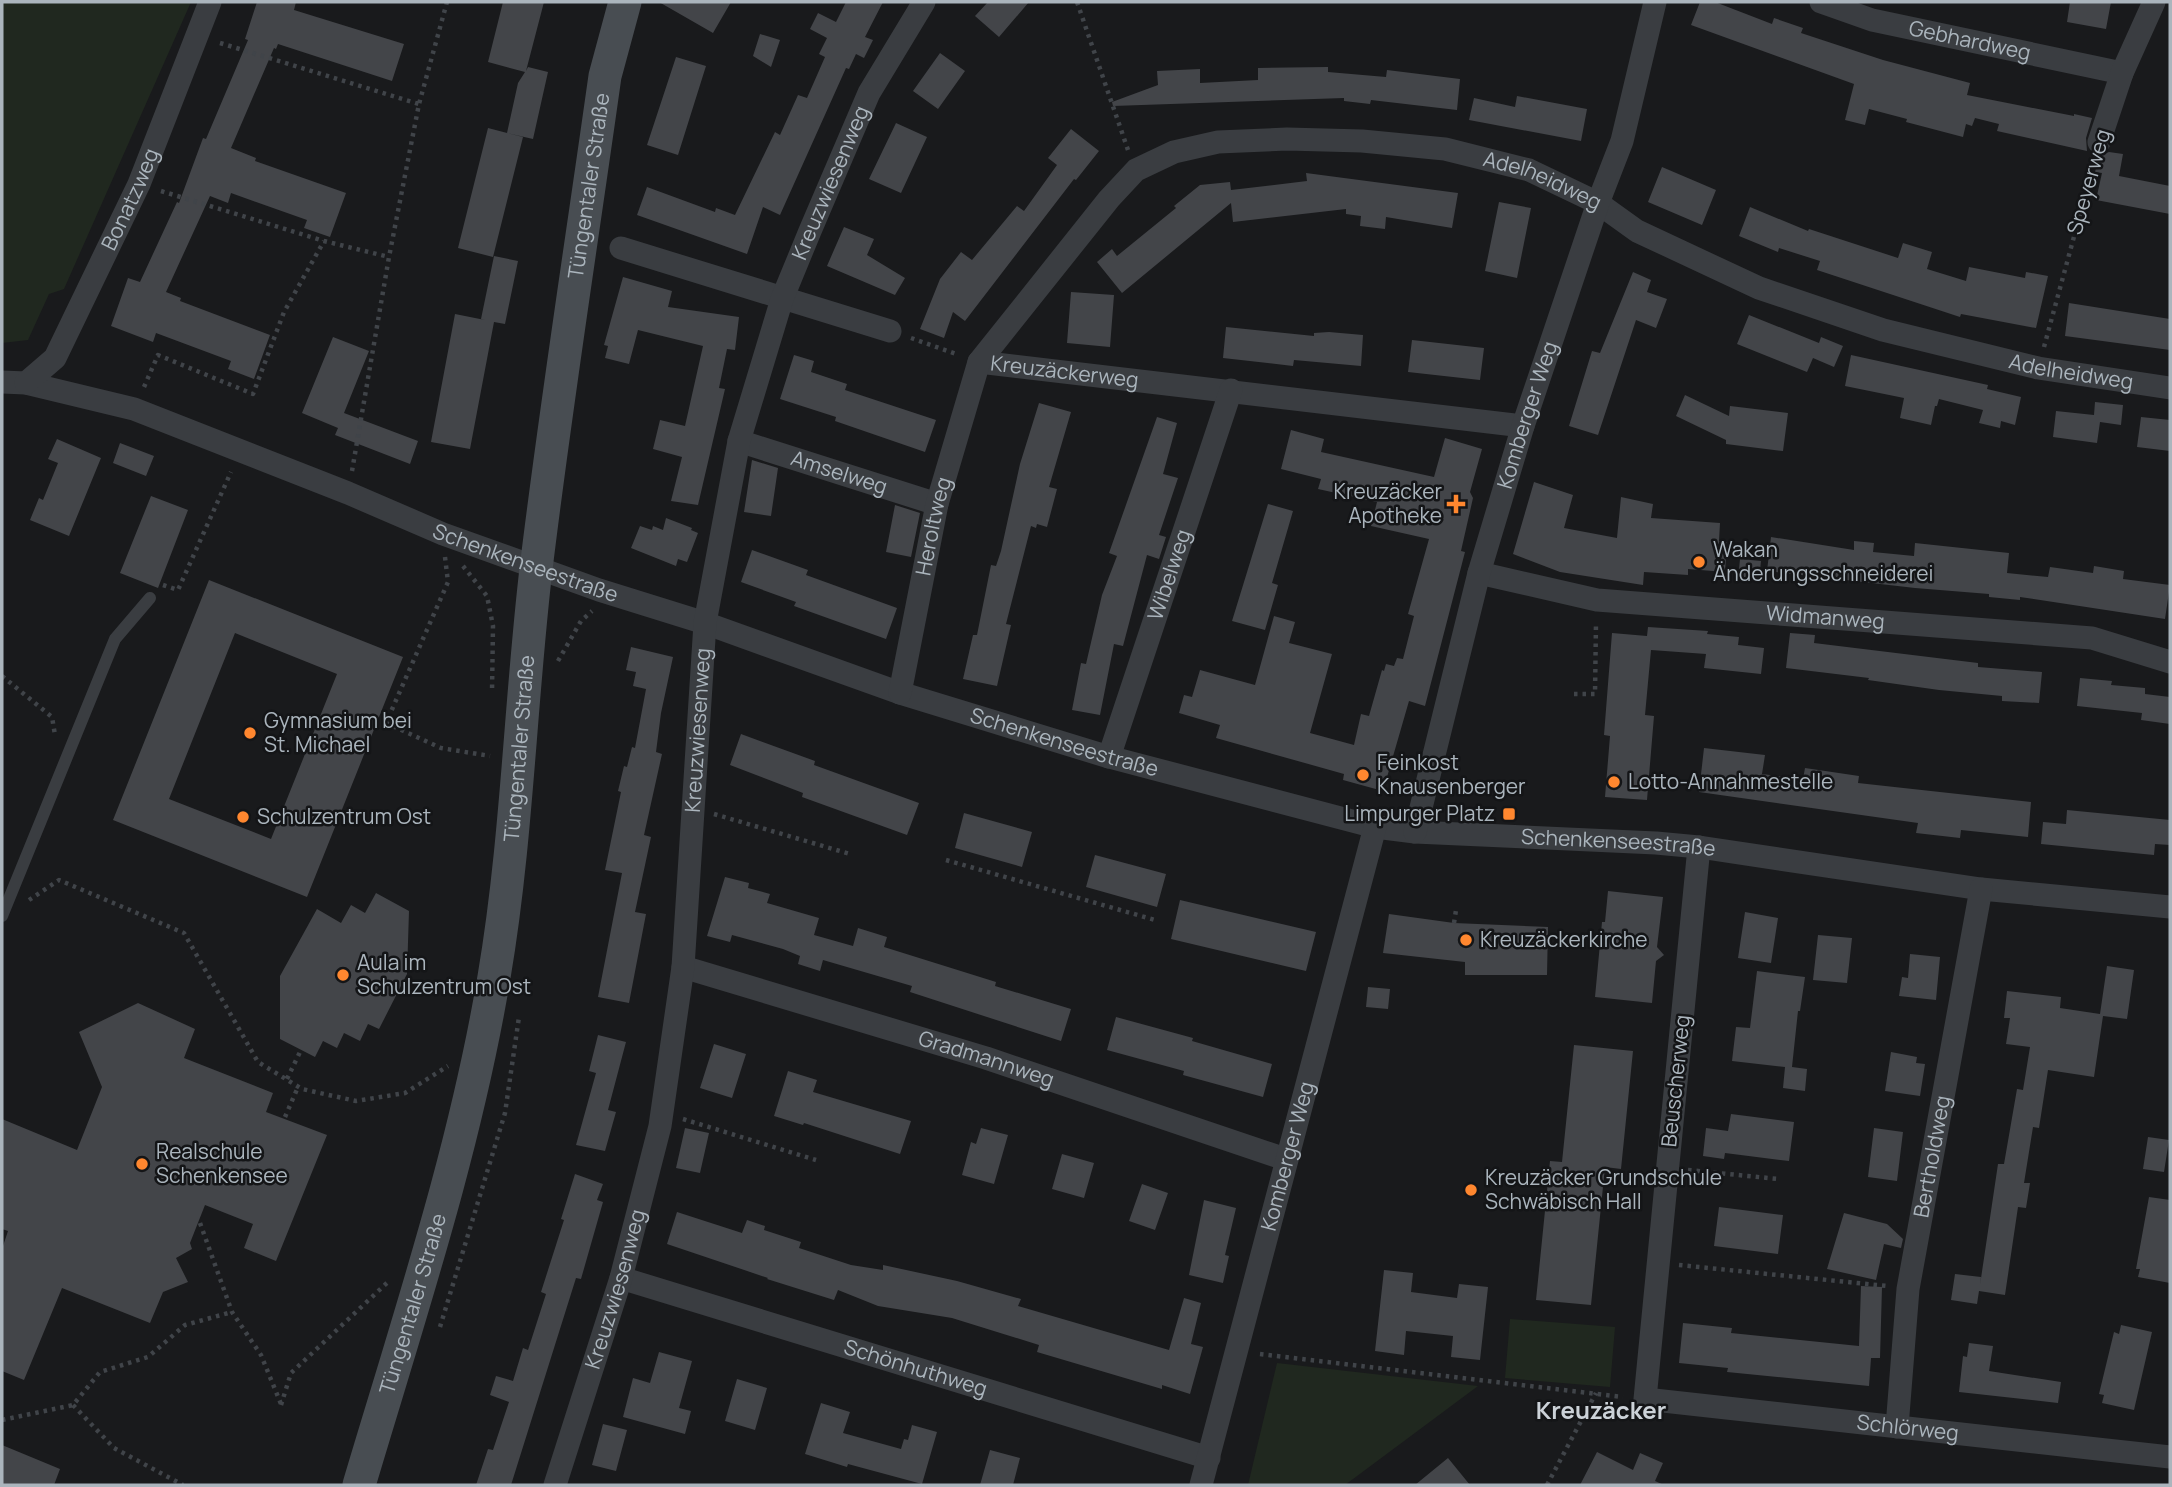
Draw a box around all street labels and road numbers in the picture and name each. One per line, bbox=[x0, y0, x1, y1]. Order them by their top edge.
street label: Gebhardweg bbox=[1906, 13, 2033, 66]
street label: Tüngentaler Straße bbox=[561, 91, 615, 281]
street label: Kreuzwiesenweg bbox=[785, 101, 875, 264]
street label: Speyerweg bbox=[2060, 126, 2116, 238]
street label: Bonatzweg bbox=[94, 144, 165, 255]
street label: Adelheidweg bbox=[1480, 144, 1607, 216]
street label: Komberger Weg bbox=[1490, 337, 1564, 492]
street label: Adelheidweg bbox=[2006, 346, 2135, 395]
street label: Kreuzäckerweg bbox=[989, 348, 1140, 394]
street label: Amselweg bbox=[788, 443, 891, 500]
street label: Heroltweg bbox=[908, 473, 957, 578]
street label: Schenkenseestraße bbox=[429, 516, 622, 608]
street label: Wibelweg bbox=[1140, 525, 1197, 624]
street label: Widmanweg bbox=[1765, 598, 1886, 635]
street label: Kreuzwiesenweg bbox=[678, 647, 716, 813]
street label: Tüngentaler Straße bbox=[497, 654, 540, 843]
street label: Schenkenseestraße bbox=[967, 700, 1162, 782]
street label: Schenkenseestraße bbox=[1520, 822, 1718, 862]
street label: Beuscherweg bbox=[1654, 1013, 1696, 1148]
street label: Gradmannweg bbox=[915, 1024, 1058, 1093]
street label: Komberger Weg bbox=[1254, 1078, 1320, 1234]
street label: Bertholdweg bbox=[1906, 1093, 1956, 1220]
street label: Kreuzwiesenweg bbox=[578, 1206, 651, 1372]
street label: Tüngentaler Straße bbox=[372, 1210, 452, 1398]
street label: Schönhuthweg bbox=[841, 1332, 991, 1402]
street label: Schlörweg bbox=[1855, 1407, 1960, 1447]

